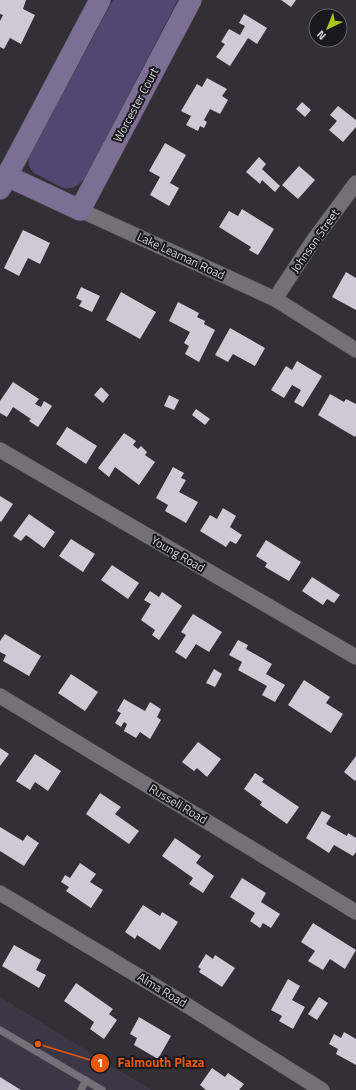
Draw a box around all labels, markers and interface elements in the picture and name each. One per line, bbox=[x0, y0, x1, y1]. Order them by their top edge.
north arrow bbox=[308, 8, 348, 48]
text: N bbox=[313, 27, 329, 44]
street label: Worcester Court bbox=[108, 63, 164, 145]
street label: Johnson Street bbox=[285, 204, 344, 277]
street label: Lake Leaman Road bbox=[134, 227, 228, 284]
street label: Young Road bbox=[148, 530, 209, 577]
street label: Russell Road bbox=[145, 779, 211, 828]
street label: Alma Road bbox=[134, 967, 191, 1012]
callout: Falmouth Plaza bbox=[90, 1050, 213, 1075]
text: Falmouth Plaza bbox=[118, 1052, 205, 1072]
text: 1 bbox=[97, 1053, 103, 1072]

